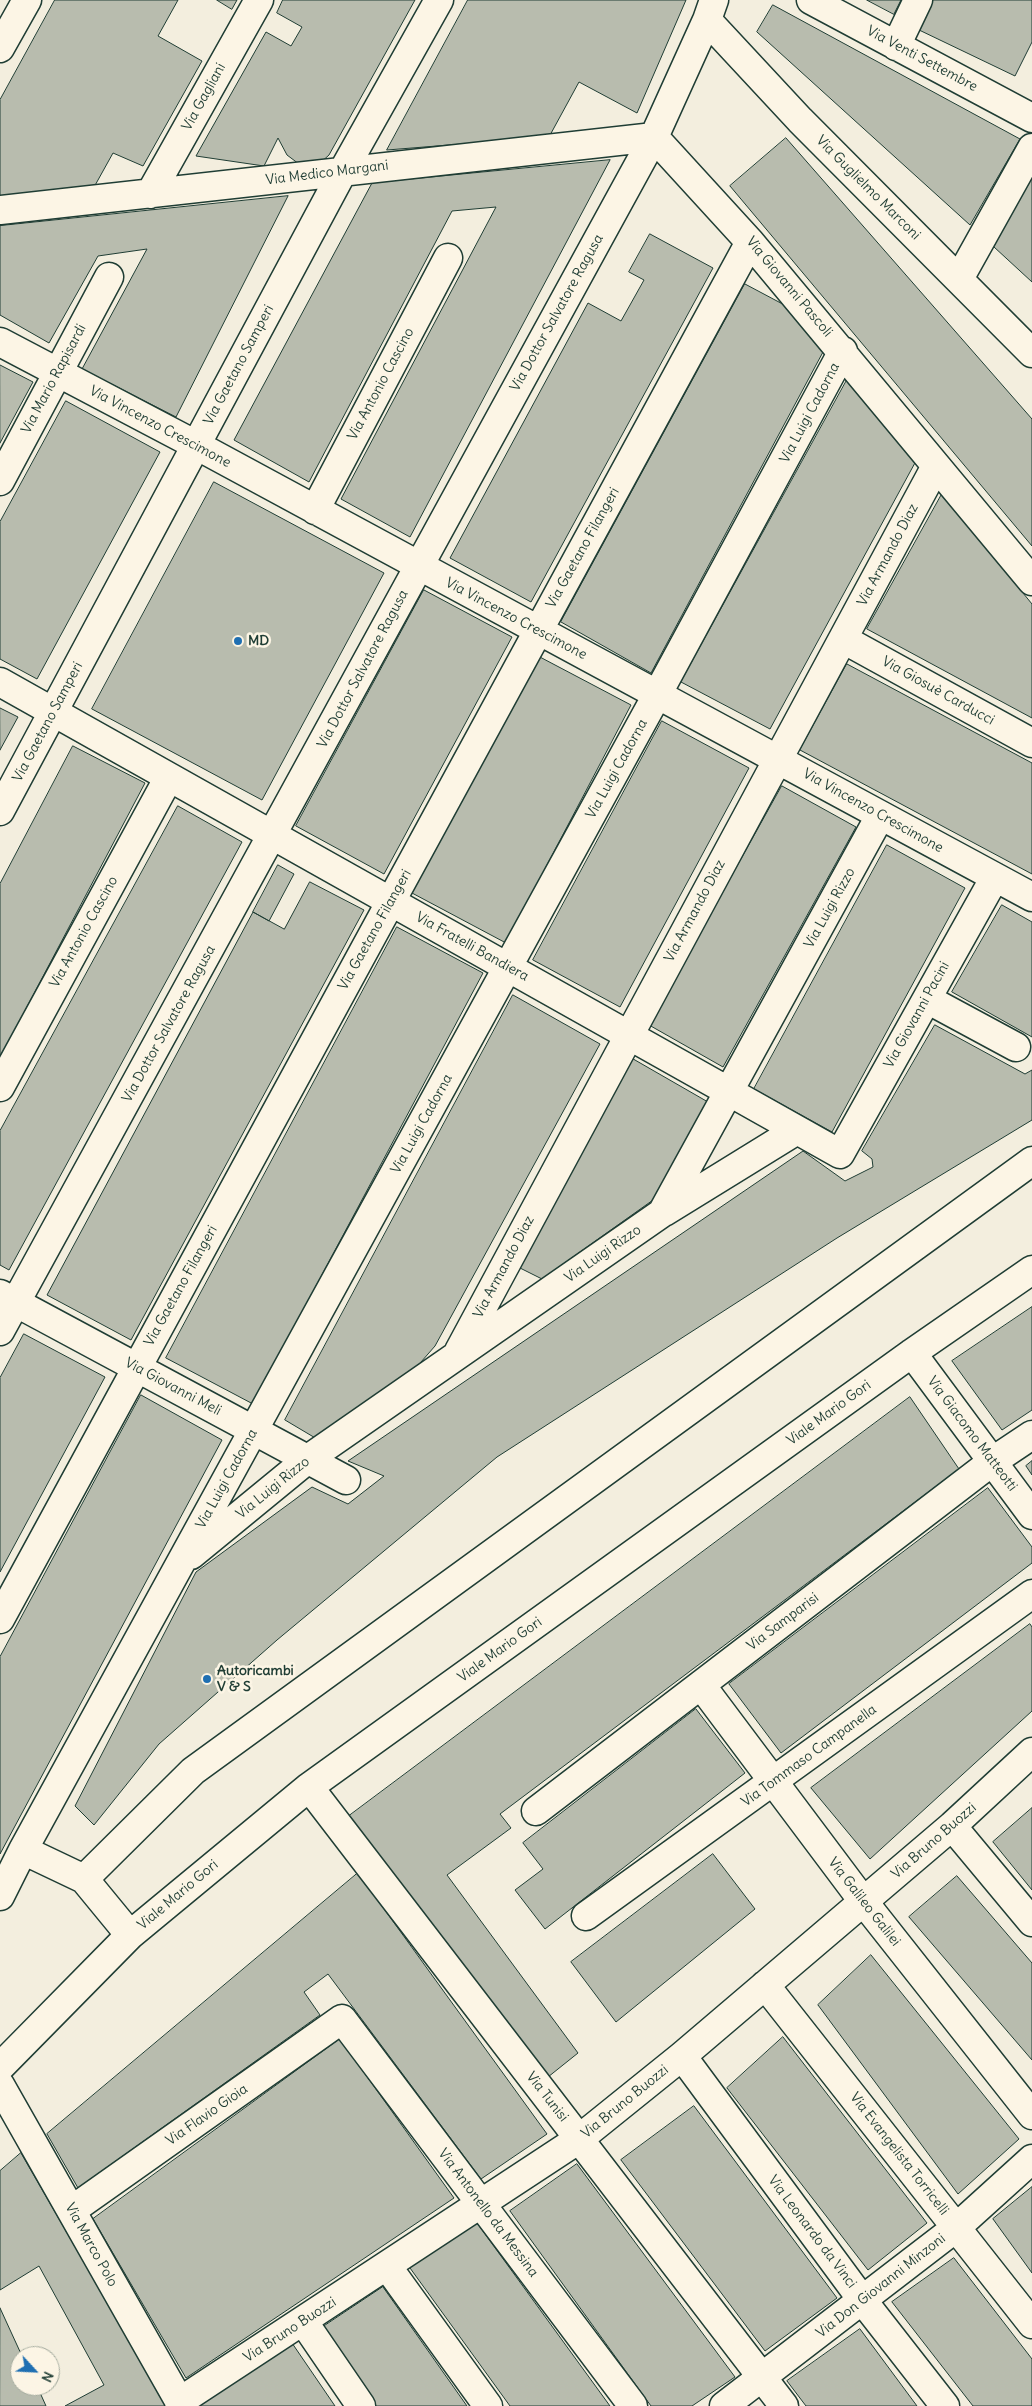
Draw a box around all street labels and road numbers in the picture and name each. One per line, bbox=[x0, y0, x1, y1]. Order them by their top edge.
street label: Via Venti Settembre bbox=[864, 23, 980, 95]
street label: Via Gagliani bbox=[179, 60, 229, 134]
street label: Via Guglielmo Marconi bbox=[812, 132, 924, 244]
street label: Via Medico Margani bbox=[265, 157, 389, 189]
street label: Via Dottor Salvatore Ragusa bbox=[507, 232, 607, 394]
street label: Via Giovanni Pascoli bbox=[742, 234, 836, 340]
street label: Via Gaetano Samperi bbox=[200, 302, 278, 428]
street label: Via Mario Rapisardi bbox=[18, 321, 90, 437]
street label: Via Antonio Cascino bbox=[344, 325, 418, 443]
street label: Via Luigi Cadorna bbox=[776, 360, 844, 466]
street label: Via Vincenzo Crescimone bbox=[86, 383, 234, 471]
street label: Via Gaetano Filangeri bbox=[543, 485, 623, 611]
street label: Via Armando Diaz bbox=[854, 501, 922, 609]
street label: Via Vincenzo Crescimone bbox=[442, 575, 590, 663]
street label: Via Dottor Salvatore Ragusa bbox=[314, 587, 412, 751]
street label: Via Giosuè Carducci bbox=[879, 653, 997, 729]
street label: Via Gaetano Samperi bbox=[9, 659, 87, 785]
street label: Via Luigi Cadorna bbox=[583, 716, 651, 822]
street label: Via Vincenzo Crescimone bbox=[800, 765, 946, 857]
street label: Via Armando Diaz bbox=[661, 857, 729, 965]
street label: Via Luigi Rizzo bbox=[801, 865, 859, 951]
street label: Via Gaetano Filangeri bbox=[335, 867, 415, 993]
street label: Via Antonio Cascino bbox=[46, 873, 122, 991]
street label: Via Fratelli Bandiera bbox=[413, 909, 531, 985]
street label: Via Dottor Salvatore Ragusa bbox=[119, 943, 219, 1105]
street label: Via Giovanni Pacini bbox=[881, 959, 953, 1071]
street label: Via Luigi Cadorna bbox=[388, 1071, 456, 1177]
street label: Via Armando Diaz bbox=[470, 1213, 538, 1321]
street label: Via Luigi Rizzo bbox=[562, 1221, 644, 1287]
street label: Via Gaetano Filangeri bbox=[141, 1223, 221, 1349]
street label: Via Giovanni Meli bbox=[122, 1355, 224, 1419]
street label: Via Giacomo Matteotti bbox=[923, 1373, 1021, 1495]
street label: Viale Mario Gori bbox=[784, 1377, 874, 1449]
street label: Via Luigi Cadorna bbox=[193, 1426, 261, 1532]
street label: Via Luigi Rizzo bbox=[233, 1453, 313, 1523]
street label: Via Samparisi bbox=[744, 1590, 822, 1654]
street label: Viale Mario Gori bbox=[455, 1614, 545, 1686]
street label: Via Tommaso Campanella bbox=[738, 1701, 880, 1811]
street label: Via Bruno Buozzi bbox=[888, 1800, 980, 1882]
street label: Via Galileo Galilei bbox=[824, 1854, 904, 1950]
street label: Viale Mario Gori bbox=[134, 1856, 222, 1934]
street label: Via Bruno Buozzi bbox=[578, 2062, 672, 2142]
street label: Via Tunisi bbox=[522, 2069, 572, 2125]
street label: Via Flavio Gioia bbox=[163, 2081, 251, 2149]
street label: Via Evangelista Torricelli bbox=[846, 2089, 952, 2219]
street label: Via Antonello da Messina bbox=[434, 2146, 542, 2280]
street label: Via Leonardo da Vinci bbox=[764, 2172, 860, 2292]
street label: Via Marco Polo bbox=[61, 2200, 121, 2290]
street label: Via Don Giovanni Minzoni bbox=[813, 2230, 949, 2342]
street label: Via Bruno Buozzi bbox=[241, 2294, 339, 2366]

